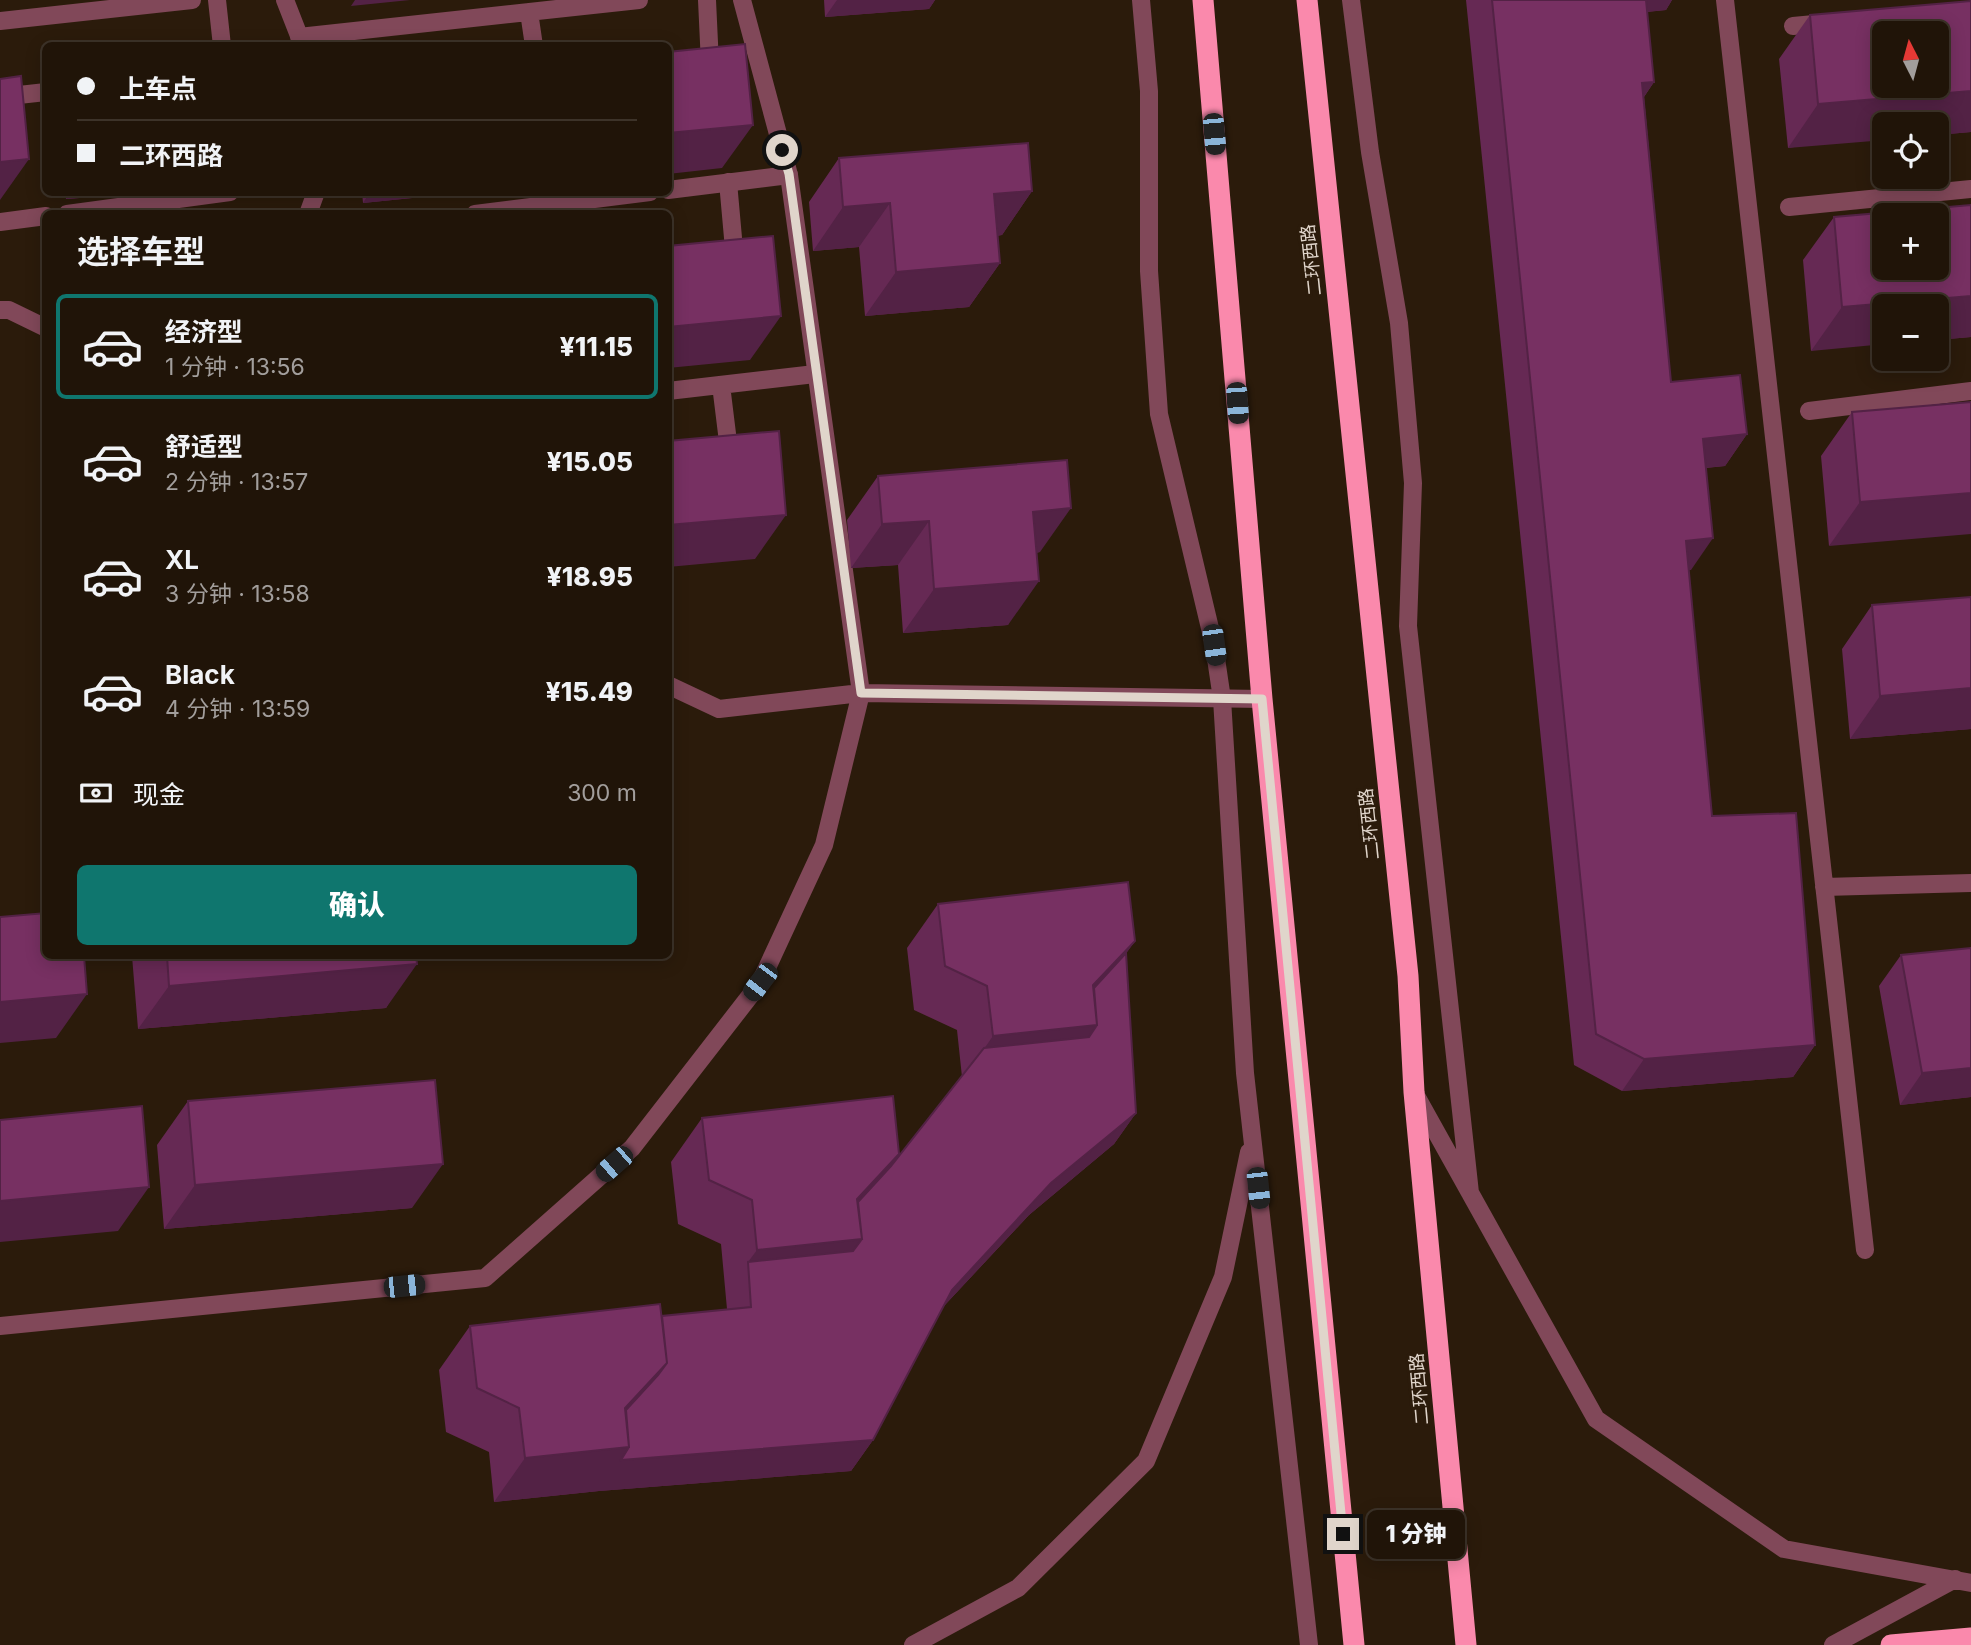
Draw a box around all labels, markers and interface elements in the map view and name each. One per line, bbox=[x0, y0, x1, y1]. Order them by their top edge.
north arrow bbox=[1872, 21, 1950, 98]
map controls bbox=[1872, 21, 1949, 371]
text: 上车点 bbox=[119, 73, 197, 104]
car bbox=[1202, 112, 1227, 156]
button: locate bbox=[1872, 112, 1949, 189]
route start bbox=[766, 134, 798, 166]
text: 二环西路 bbox=[119, 140, 223, 171]
button: + bbox=[1872, 203, 1949, 280]
street label: 二环西路 bbox=[1297, 223, 1325, 297]
text: 选择车型 bbox=[77, 232, 205, 271]
button: − bbox=[1872, 294, 1949, 371]
icon: car bbox=[81, 315, 144, 378]
text: 经济型 bbox=[165, 316, 243, 347]
text: ¥11.15 bbox=[560, 331, 633, 362]
text: 1 分钟 · 13:56 bbox=[165, 353, 305, 381]
car bbox=[1226, 381, 1249, 425]
icon: car bbox=[81, 430, 144, 493]
text: 舒适型 bbox=[165, 431, 243, 462]
text: ¥15.05 bbox=[547, 446, 633, 477]
text: 2 分钟 · 13:57 bbox=[165, 468, 308, 496]
text: XL bbox=[165, 544, 199, 575]
icon: car bbox=[81, 545, 144, 608]
text: ¥18.95 bbox=[547, 561, 633, 592]
text: 3 分钟 · 13:58 bbox=[165, 580, 310, 608]
car bbox=[1201, 623, 1228, 667]
text: Black bbox=[165, 659, 235, 690]
icon: car bbox=[81, 660, 144, 723]
text: ¥15.49 bbox=[546, 676, 633, 707]
text: 4 分钟 · 13:59 bbox=[165, 695, 310, 723]
icon: cash bbox=[77, 774, 115, 812]
text: 现金 bbox=[133, 779, 185, 810]
text: 300 m bbox=[567, 779, 637, 807]
street label: 二环西路 bbox=[1355, 787, 1383, 861]
button: 确认 bbox=[77, 865, 637, 945]
car bbox=[739, 959, 782, 1005]
car bbox=[592, 1142, 637, 1186]
car bbox=[1246, 1166, 1271, 1210]
car bbox=[383, 1273, 426, 1299]
street label: 二环西路 bbox=[1405, 1352, 1433, 1426]
callout: 1 分钟 bbox=[1368, 1510, 1466, 1558]
route end bbox=[1327, 1518, 1359, 1550]
text: 1 分钟 bbox=[1385, 1520, 1447, 1548]

